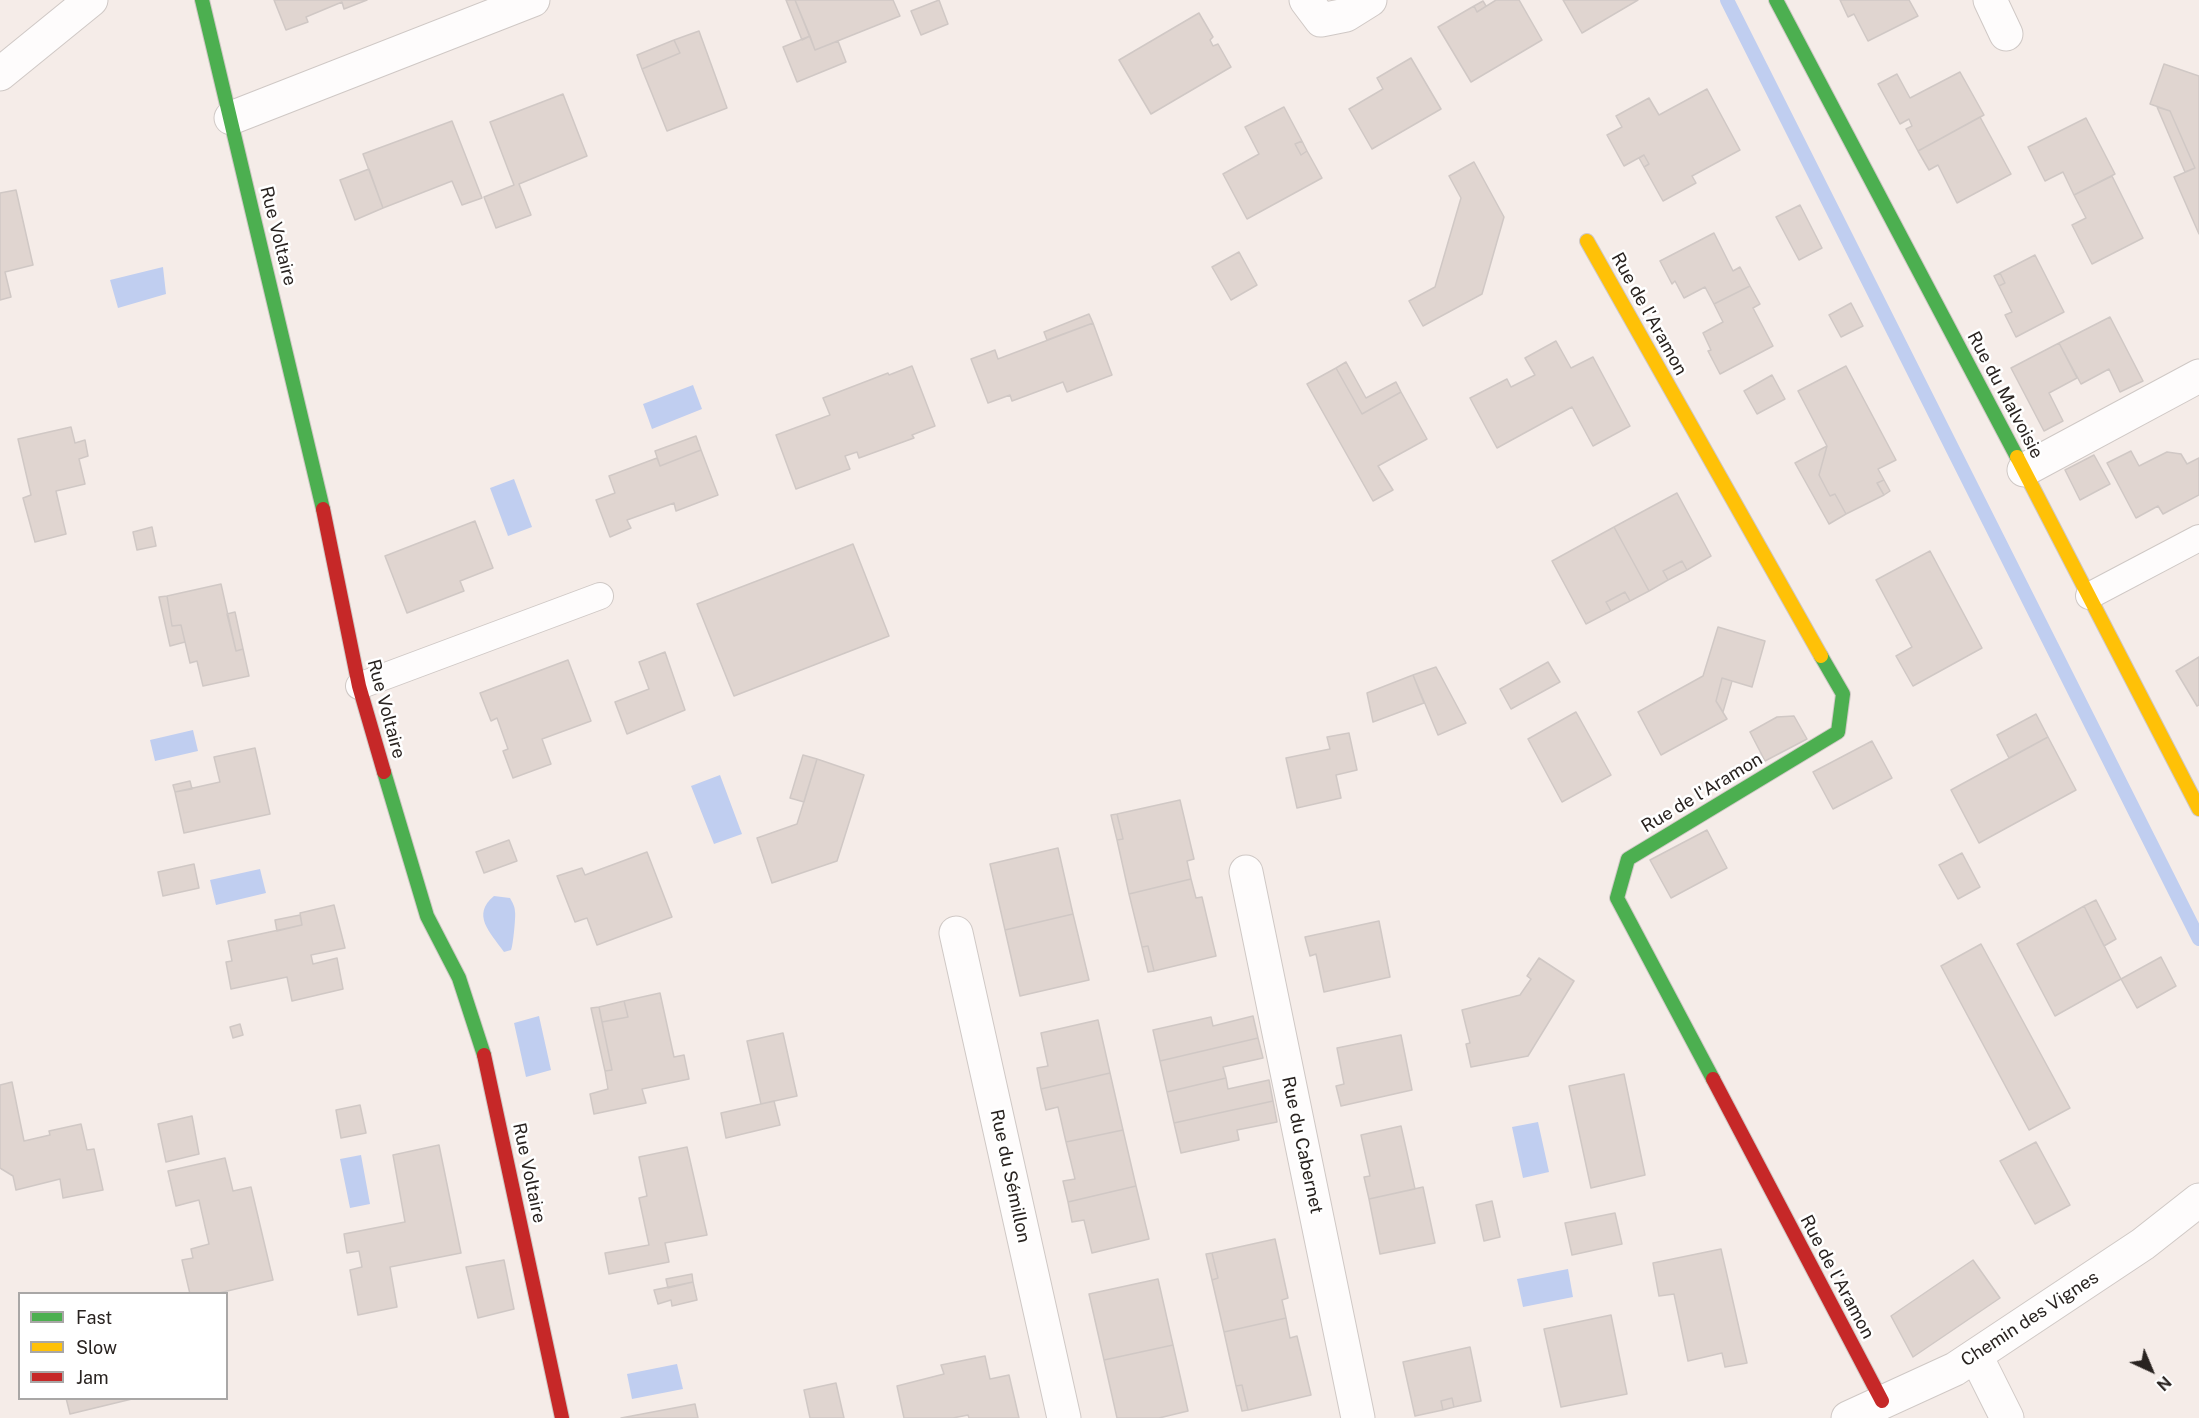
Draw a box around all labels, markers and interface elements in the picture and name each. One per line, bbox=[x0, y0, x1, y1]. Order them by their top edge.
street label: Rue Voltaire bbox=[255, 184, 301, 288]
street label: Rue de l'Aramon bbox=[1606, 249, 1692, 379]
street label: Rue du Malvoisie bbox=[1962, 328, 2048, 462]
street label: Rue Voltaire bbox=[362, 657, 410, 761]
street label: Rue de l'Aramon bbox=[1638, 748, 1766, 838]
street label: Rue du Cabernet bbox=[1277, 1074, 1327, 1216]
street label: Rue du Sémillon bbox=[985, 1107, 1035, 1245]
street label: Rue Voltaire bbox=[508, 1121, 550, 1225]
street label: Rue de l'Aramon bbox=[1795, 1211, 1879, 1343]
street label: Chemin des Vignes bbox=[1957, 1266, 2103, 1372]
legend bbox=[18, 1292, 228, 1400]
text: Fast bbox=[76, 1307, 112, 1328]
text: Slow bbox=[76, 1337, 117, 1358]
north arrow bbox=[2121, 1340, 2181, 1400]
text: Jam bbox=[76, 1367, 109, 1388]
text: N bbox=[2153, 1372, 2175, 1394]

